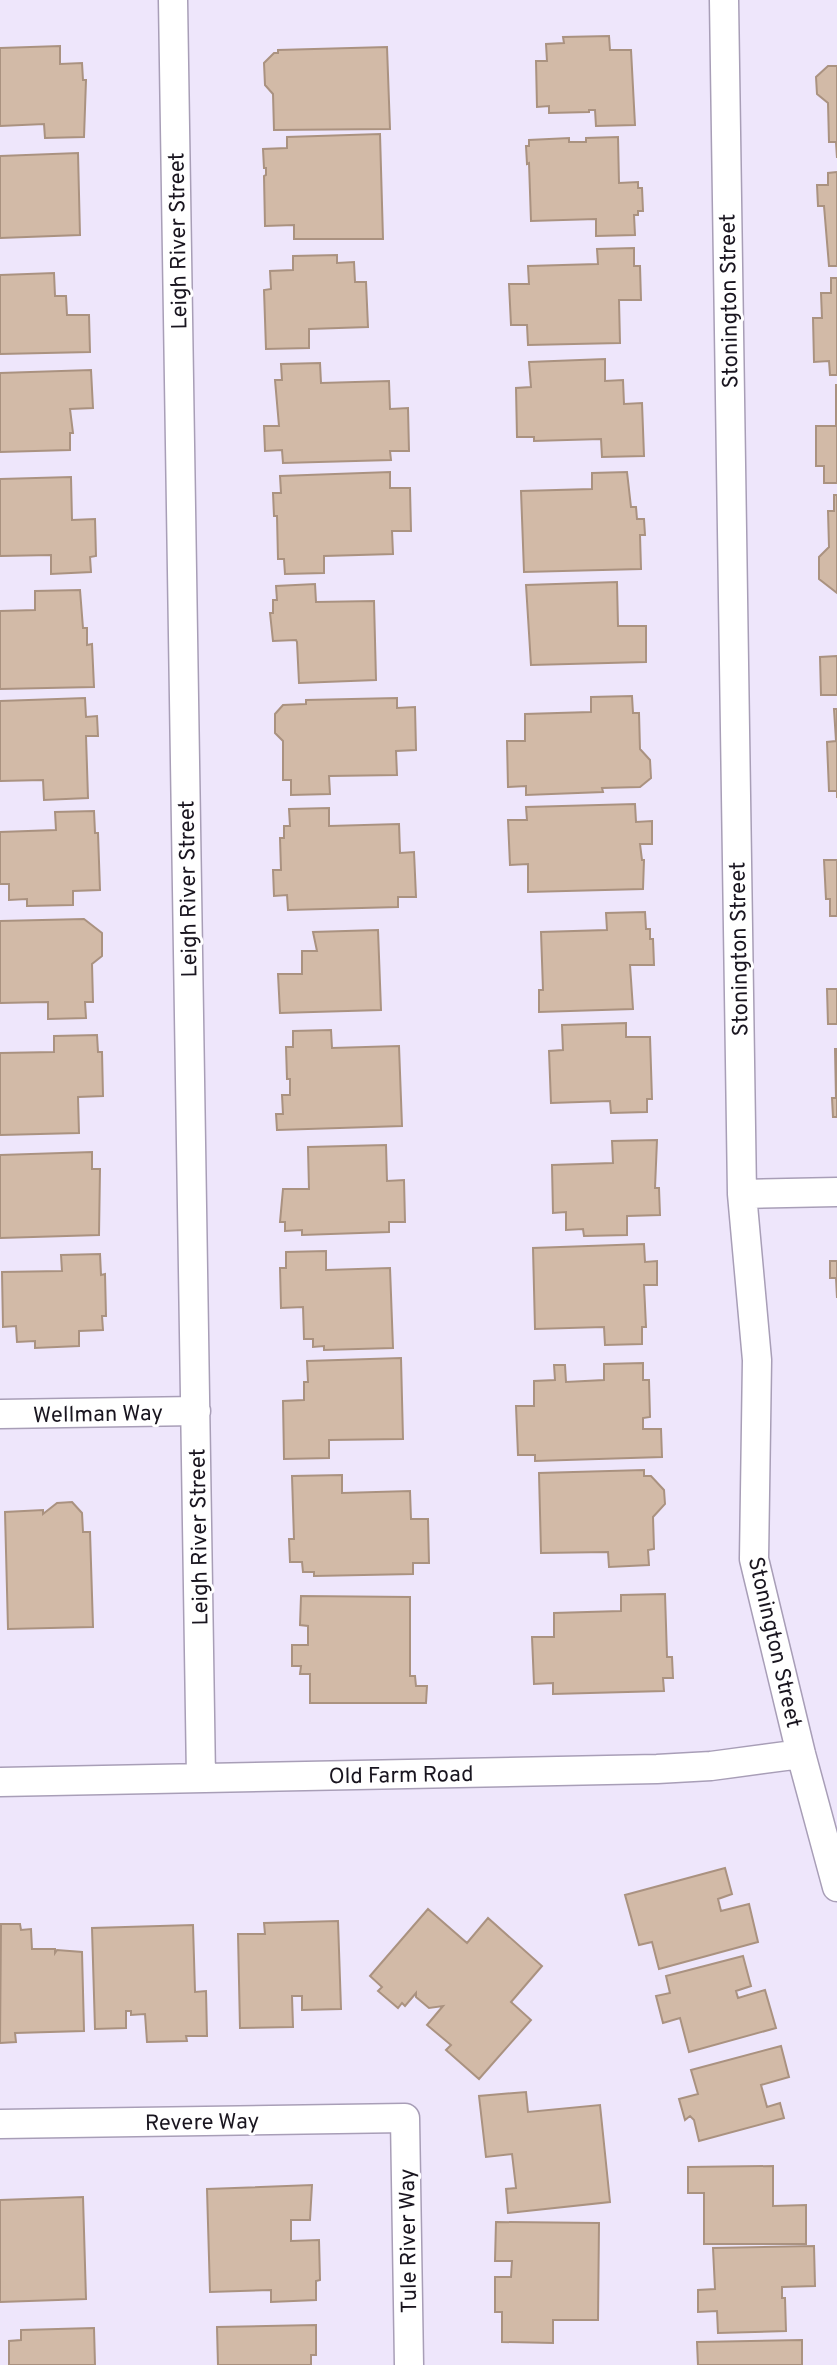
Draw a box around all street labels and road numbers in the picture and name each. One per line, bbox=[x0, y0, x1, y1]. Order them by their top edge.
street label: Leigh River Street bbox=[164, 152, 195, 330]
street label: Stonington Street bbox=[715, 213, 746, 389]
street label: Leigh River Street bbox=[174, 800, 205, 978]
street label: Stonington Street bbox=[725, 861, 756, 1037]
street label: Wellman Way bbox=[33, 1401, 163, 1430]
street label: Leigh River Street bbox=[185, 1448, 216, 1626]
street label: Stonington Street bbox=[741, 1554, 806, 1731]
street label: Old Farm Road bbox=[328, 1762, 474, 1791]
street label: Revere Way bbox=[145, 2109, 259, 2138]
street label: Tule River Way bbox=[395, 2168, 424, 2314]

